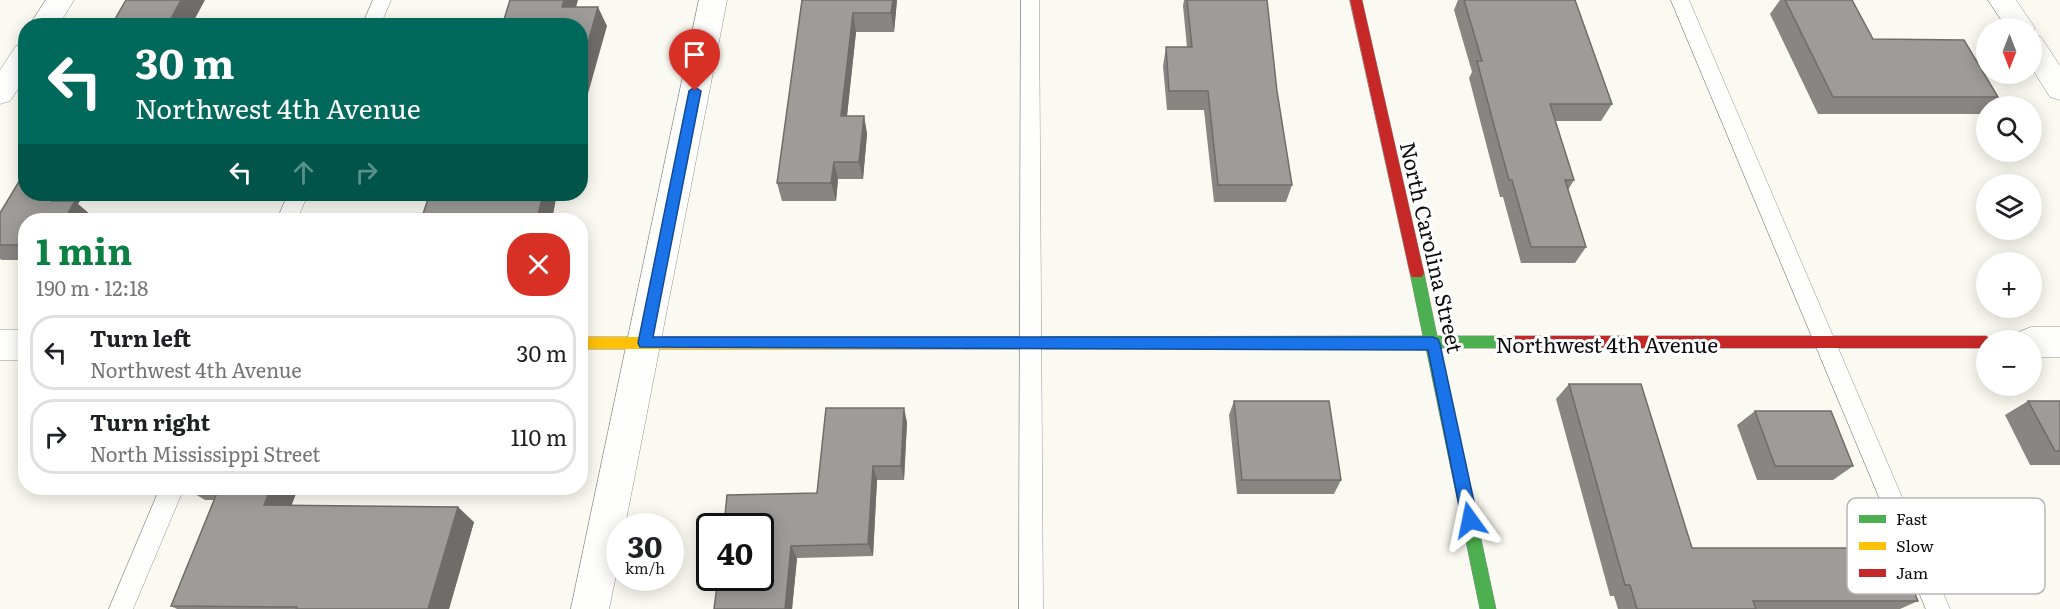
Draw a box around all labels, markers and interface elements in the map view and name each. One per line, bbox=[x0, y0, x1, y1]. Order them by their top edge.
north arrow bbox=[1976, 18, 2042, 84]
map controls bbox=[1976, 18, 2042, 396]
pin bbox=[669, 29, 720, 91]
text: 30 m bbox=[135, 30, 235, 92]
icon: arrive bbox=[678, 38, 711, 71]
icon: left bbox=[36, 42, 114, 120]
text: Northwest 4th Avenue bbox=[135, 87, 421, 127]
button: search bbox=[1976, 96, 2042, 162]
street label: North Carolina Street bbox=[1394, 138, 1473, 356]
icon: left bbox=[224, 156, 257, 189]
icon: ahead bbox=[287, 156, 320, 189]
icon: right bbox=[350, 156, 383, 189]
button: layers bbox=[1976, 174, 2042, 240]
text: 1 min bbox=[36, 223, 132, 276]
button: close bbox=[507, 233, 570, 296]
button: + bbox=[1976, 252, 2042, 318]
text: 190 m · 12:18 bbox=[36, 272, 148, 302]
text: Turn left bbox=[90, 321, 191, 354]
street label: Northwest 4th Avenue bbox=[1496, 328, 1718, 359]
button: − bbox=[1976, 330, 2042, 396]
icon: left bbox=[39, 336, 72, 369]
text: 30 m bbox=[517, 336, 567, 369]
text: Northwest 4th Avenue bbox=[90, 354, 302, 384]
text: Turn right bbox=[90, 405, 210, 438]
icon: right bbox=[39, 420, 72, 453]
text: 110 m bbox=[511, 420, 567, 453]
text: North Mississippi Street bbox=[90, 438, 320, 468]
position arrow bbox=[1438, 488, 1502, 552]
legend bbox=[1847, 498, 2045, 594]
text: Fast bbox=[1896, 506, 1928, 530]
speed limit sign: 40 bbox=[696, 513, 774, 591]
text: 30 bbox=[627, 523, 663, 567]
text: Slow bbox=[1896, 533, 1934, 557]
text: km/h bbox=[625, 556, 665, 579]
text: Jam bbox=[1896, 560, 1929, 584]

